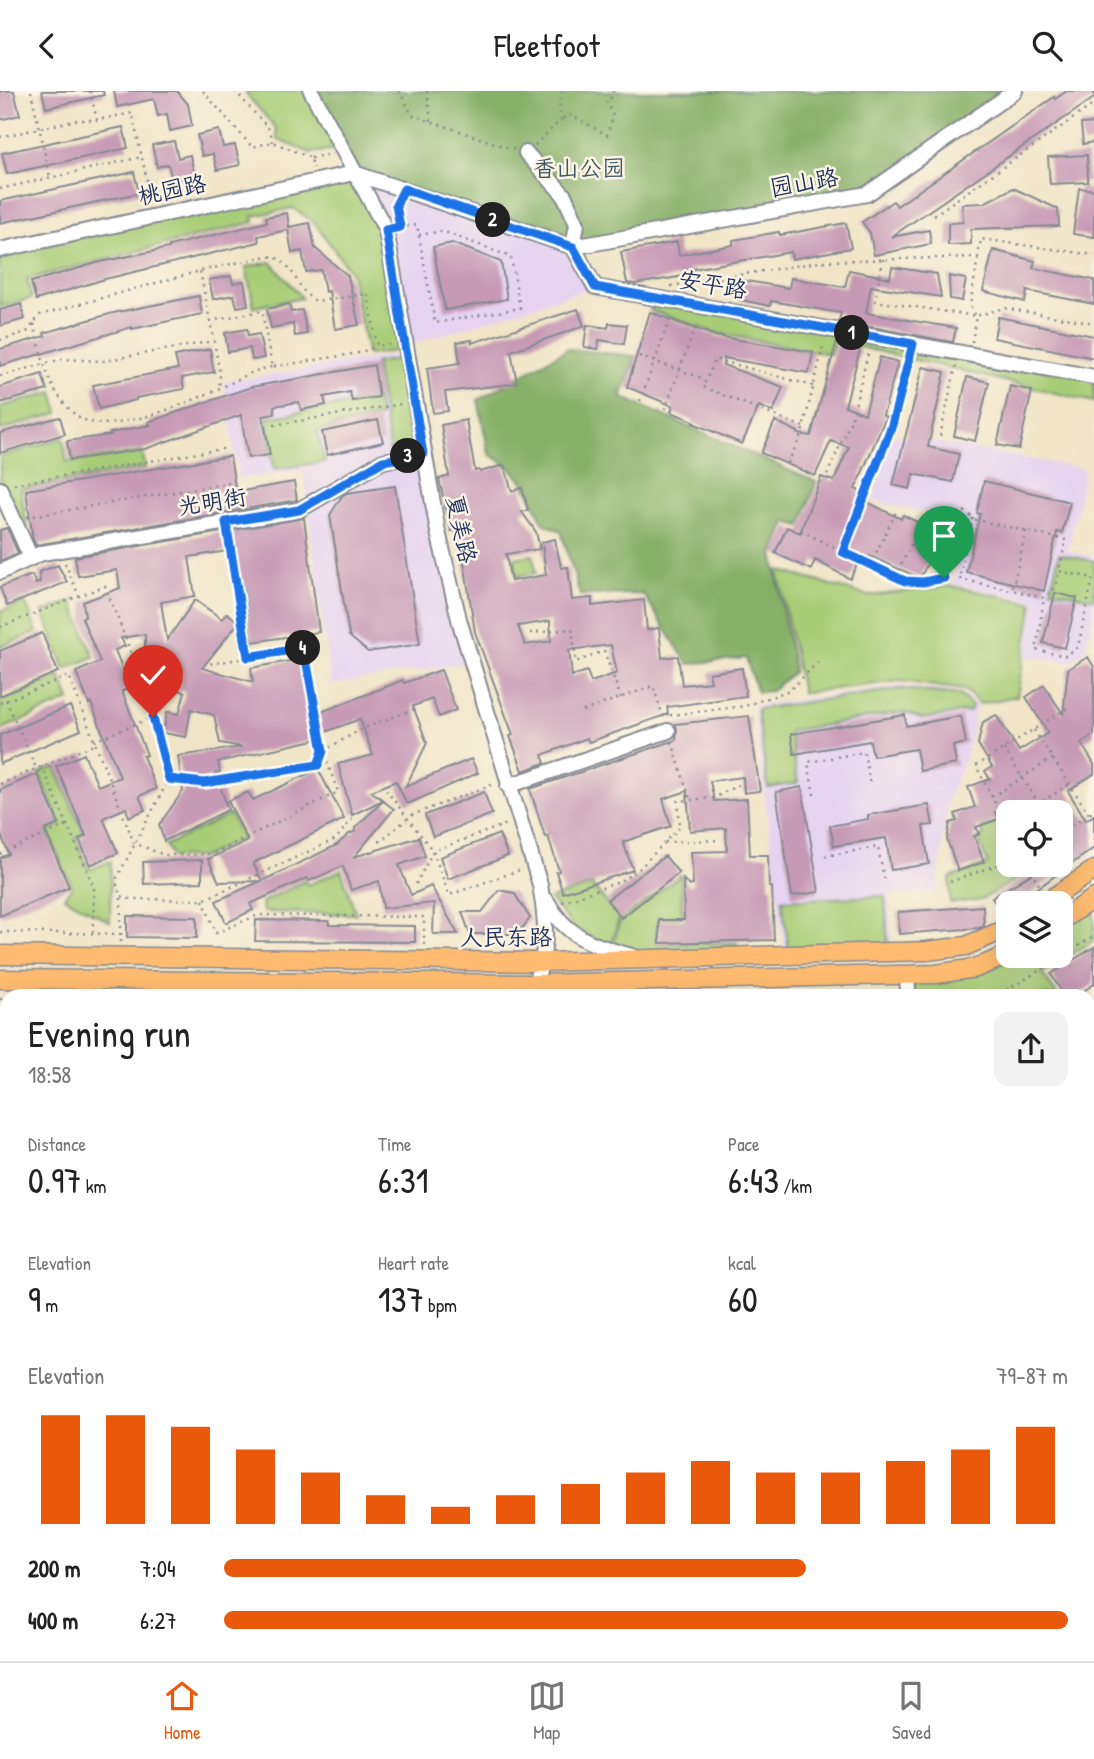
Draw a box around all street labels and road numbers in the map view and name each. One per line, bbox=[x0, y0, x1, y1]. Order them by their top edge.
street label: 园山路 bbox=[767, 161, 841, 203]
street label: 桃园路 bbox=[135, 167, 209, 211]
street label: 安平路 bbox=[676, 263, 750, 305]
street label: 光明街 bbox=[176, 480, 248, 522]
street label: 夏美路 bbox=[440, 492, 484, 566]
street label: 人民东路 bbox=[460, 921, 552, 952]

